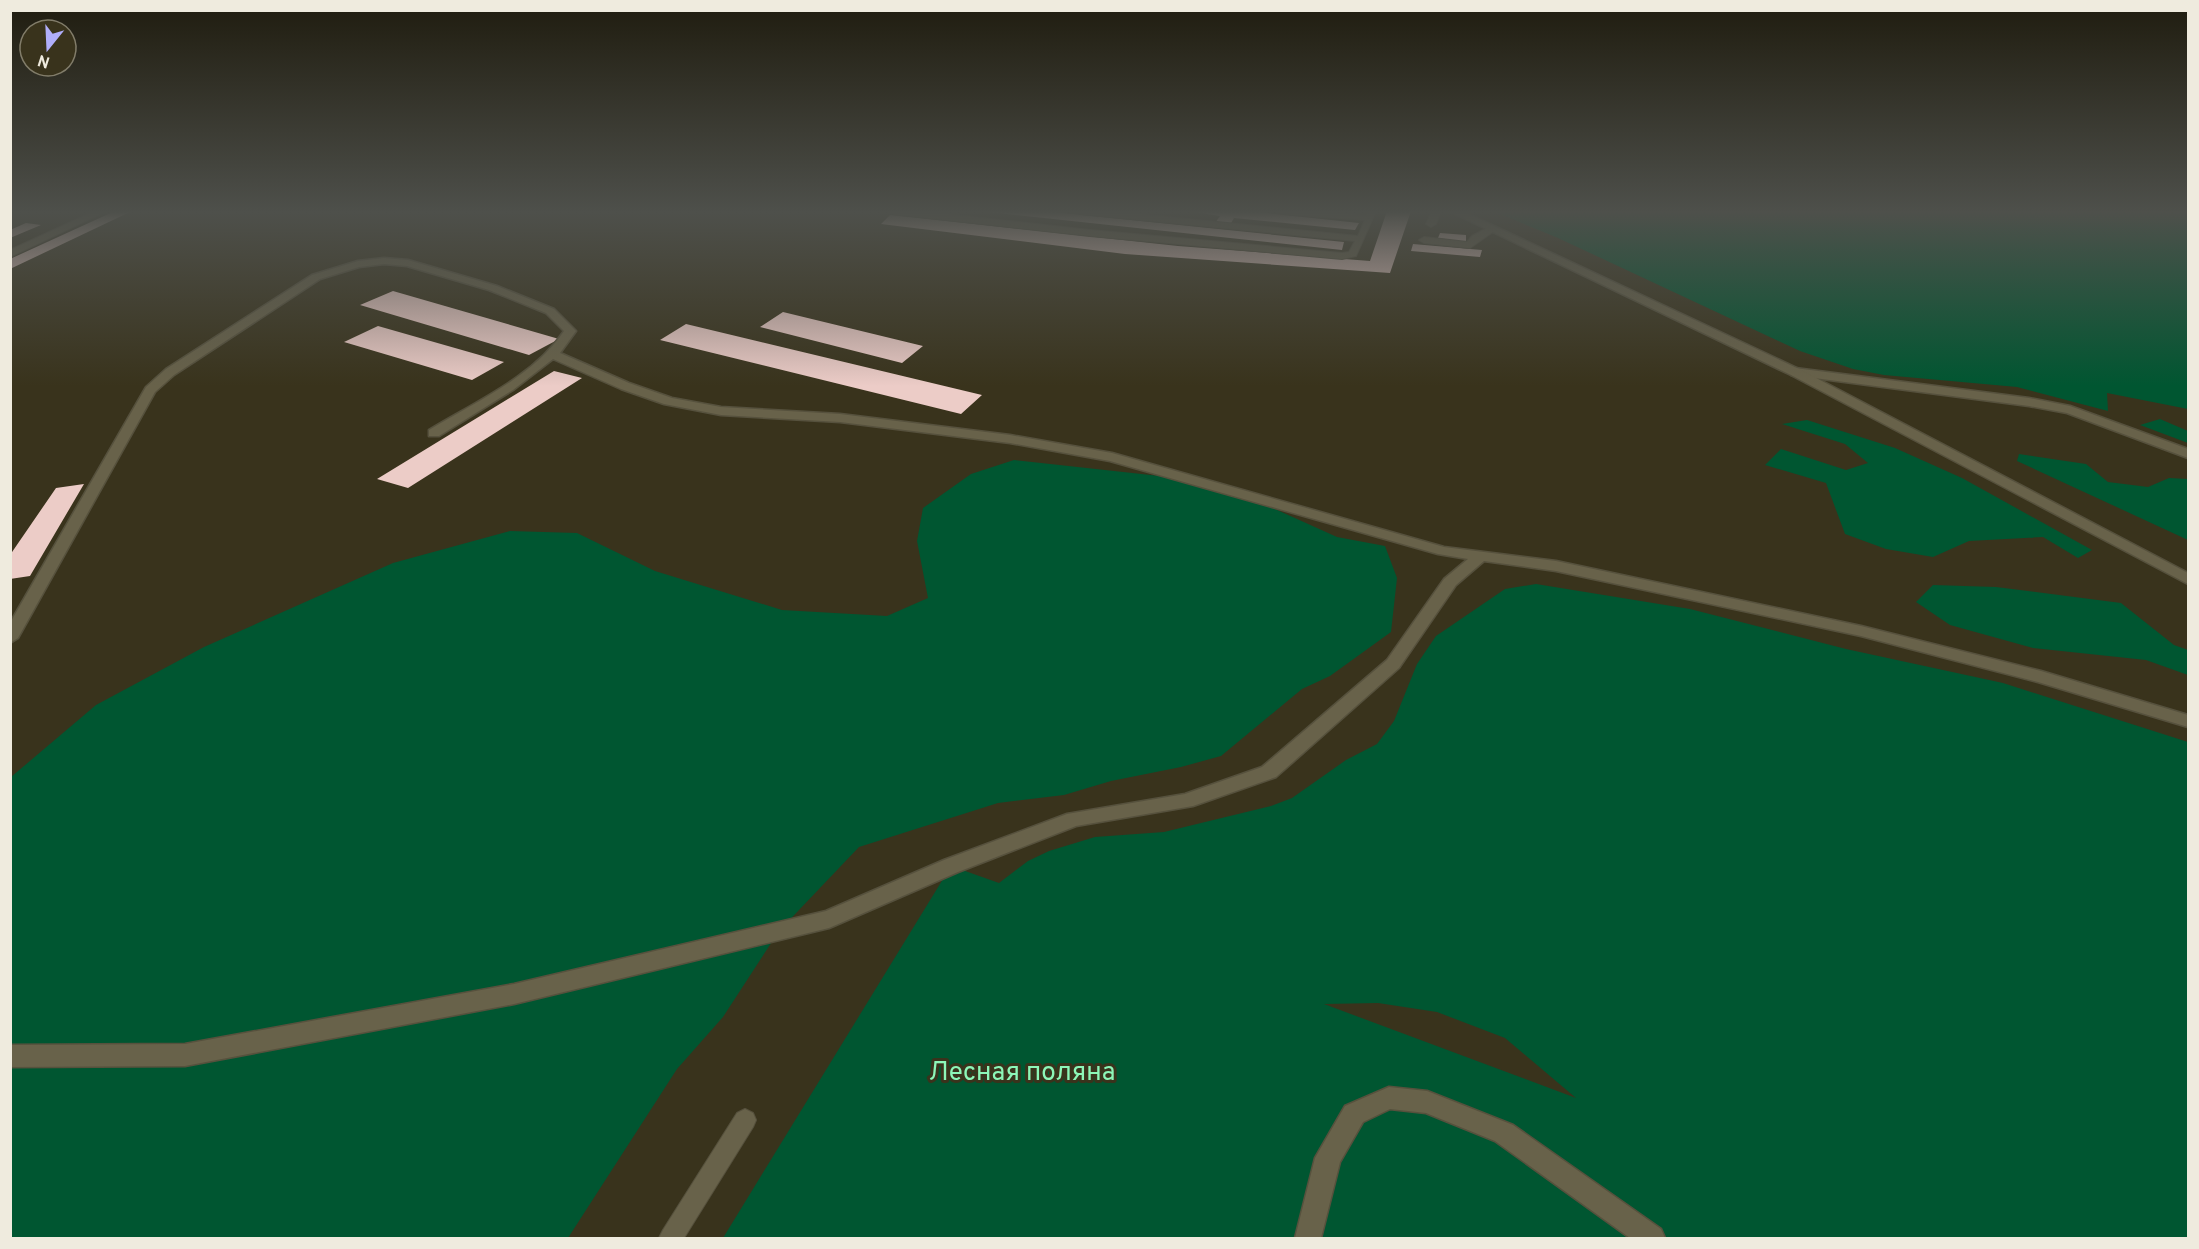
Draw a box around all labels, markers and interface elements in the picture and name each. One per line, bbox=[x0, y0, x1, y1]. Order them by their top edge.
north arrow bbox=[18, 18, 78, 78]
text: N bbox=[35, 49, 53, 72]
park label: Лесная поляна bbox=[928, 1057, 1116, 1090]

